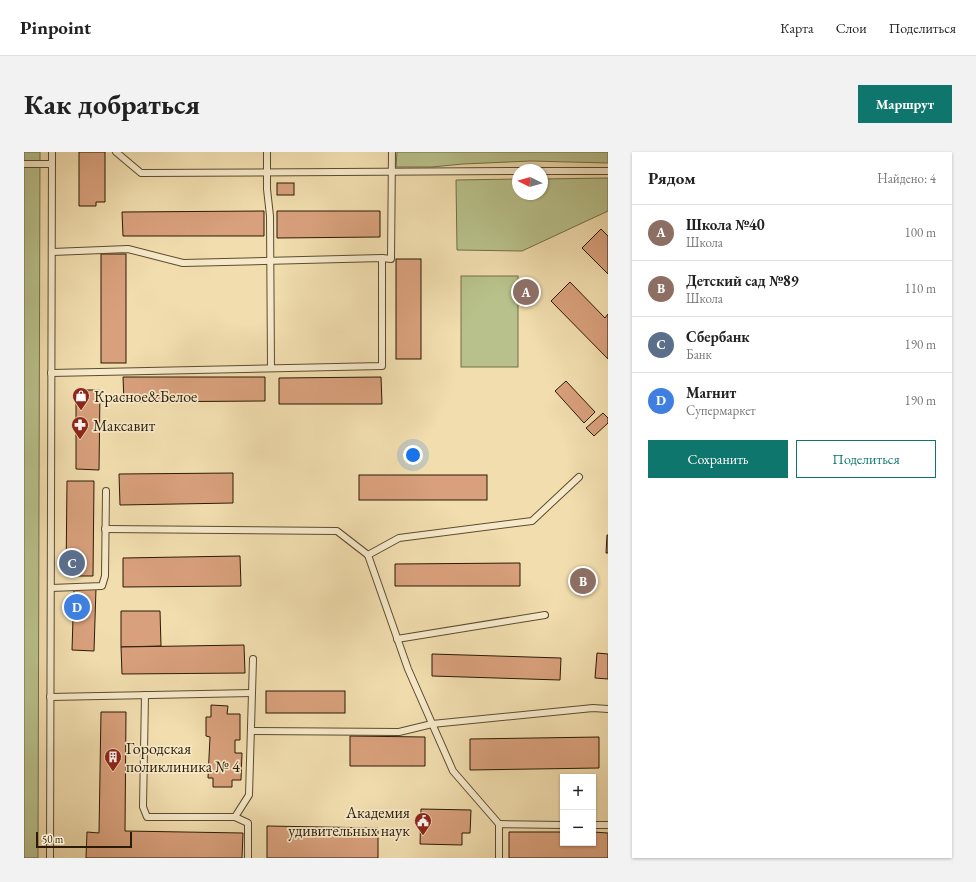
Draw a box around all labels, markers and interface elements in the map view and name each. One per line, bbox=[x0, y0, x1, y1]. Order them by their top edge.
text: Pinpoint bbox=[20, 15, 91, 40]
text: Карта bbox=[780, 19, 814, 37]
text: Слои bbox=[836, 19, 867, 37]
text: Поделиться bbox=[889, 19, 956, 37]
button: Маршрут bbox=[858, 85, 952, 123]
text: Как добраться bbox=[24, 86, 200, 122]
north arrow bbox=[512, 164, 548, 200]
text: Рядом bbox=[648, 167, 696, 189]
text: Найдено: 4 bbox=[877, 170, 936, 187]
text: Школа №40 bbox=[686, 215, 765, 234]
text: A bbox=[656, 224, 666, 241]
text: 100 m bbox=[905, 224, 936, 241]
text: Школа bbox=[686, 234, 723, 251]
text: Детский сад №89 bbox=[686, 271, 799, 290]
pin: A bbox=[513, 277, 539, 307]
text: B bbox=[657, 280, 665, 297]
text: 110 m bbox=[905, 280, 936, 297]
text: Школа bbox=[686, 290, 723, 307]
text: Сбербанк bbox=[686, 327, 750, 346]
text: C bbox=[656, 336, 666, 353]
text: 190 m bbox=[905, 336, 936, 353]
text: Банк bbox=[686, 346, 712, 363]
text: Магнит bbox=[686, 383, 736, 402]
shop icon: Красное&Белое bbox=[71, 386, 91, 411]
place label: Красное&Белое bbox=[94, 386, 197, 407]
text: D bbox=[656, 392, 666, 409]
text: 190 m bbox=[905, 392, 936, 409]
text: Супермаркет bbox=[686, 402, 756, 419]
pharmacy icon: Максавит bbox=[70, 415, 90, 440]
place label: Максавит bbox=[93, 415, 156, 436]
button: Сохранить bbox=[648, 440, 788, 478]
button: Поделиться bbox=[796, 440, 936, 478]
your location bbox=[403, 445, 423, 465]
pin: C bbox=[59, 548, 85, 578]
pin: B bbox=[570, 566, 596, 596]
pin: D bbox=[64, 592, 90, 622]
place label: Городская поликлиника № 4 bbox=[126, 738, 240, 777]
building icon: Городская поликлиника № 4 bbox=[103, 747, 123, 772]
map controls bbox=[560, 774, 596, 846]
button: + bbox=[560, 774, 596, 810]
place label: Академия удивительных наук bbox=[288, 802, 410, 841]
button: − bbox=[560, 810, 596, 846]
public building icon: Академия удивительных наук bbox=[413, 811, 433, 836]
scale bar bbox=[36, 830, 132, 849]
text: 50 m bbox=[42, 832, 63, 846]

